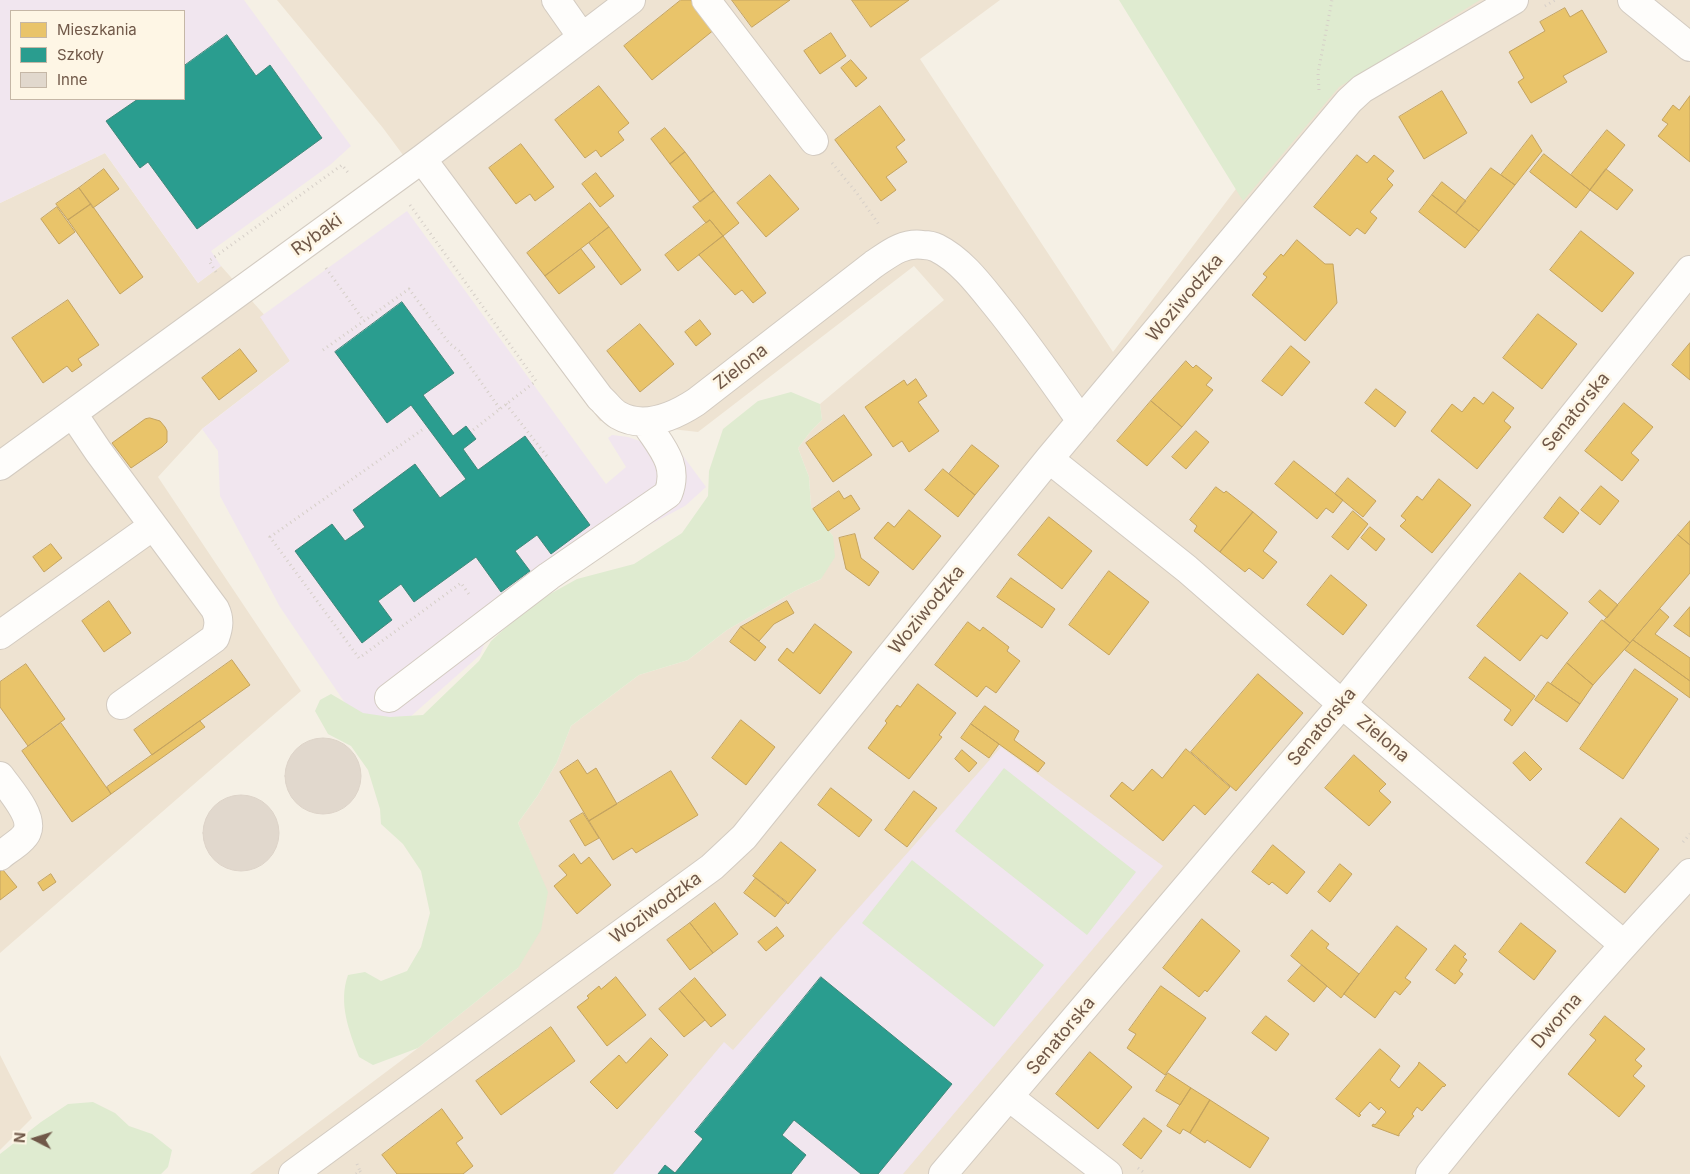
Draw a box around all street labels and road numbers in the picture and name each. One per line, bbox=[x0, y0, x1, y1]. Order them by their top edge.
street label: Rybaki bbox=[287, 209, 347, 261]
street label: Woziwodzka bbox=[1142, 250, 1228, 346]
street label: Zielona bbox=[710, 339, 772, 395]
street label: Senatorska bbox=[1538, 368, 1614, 456]
street label: Woziwodzka bbox=[885, 561, 969, 659]
street label: Senatorska bbox=[1283, 683, 1361, 771]
street label: Zielona bbox=[1352, 711, 1414, 767]
street label: Woziwodzka bbox=[606, 868, 706, 948]
street label: Dworna bbox=[1527, 989, 1587, 1053]
street label: Senatorska bbox=[1022, 992, 1100, 1080]

